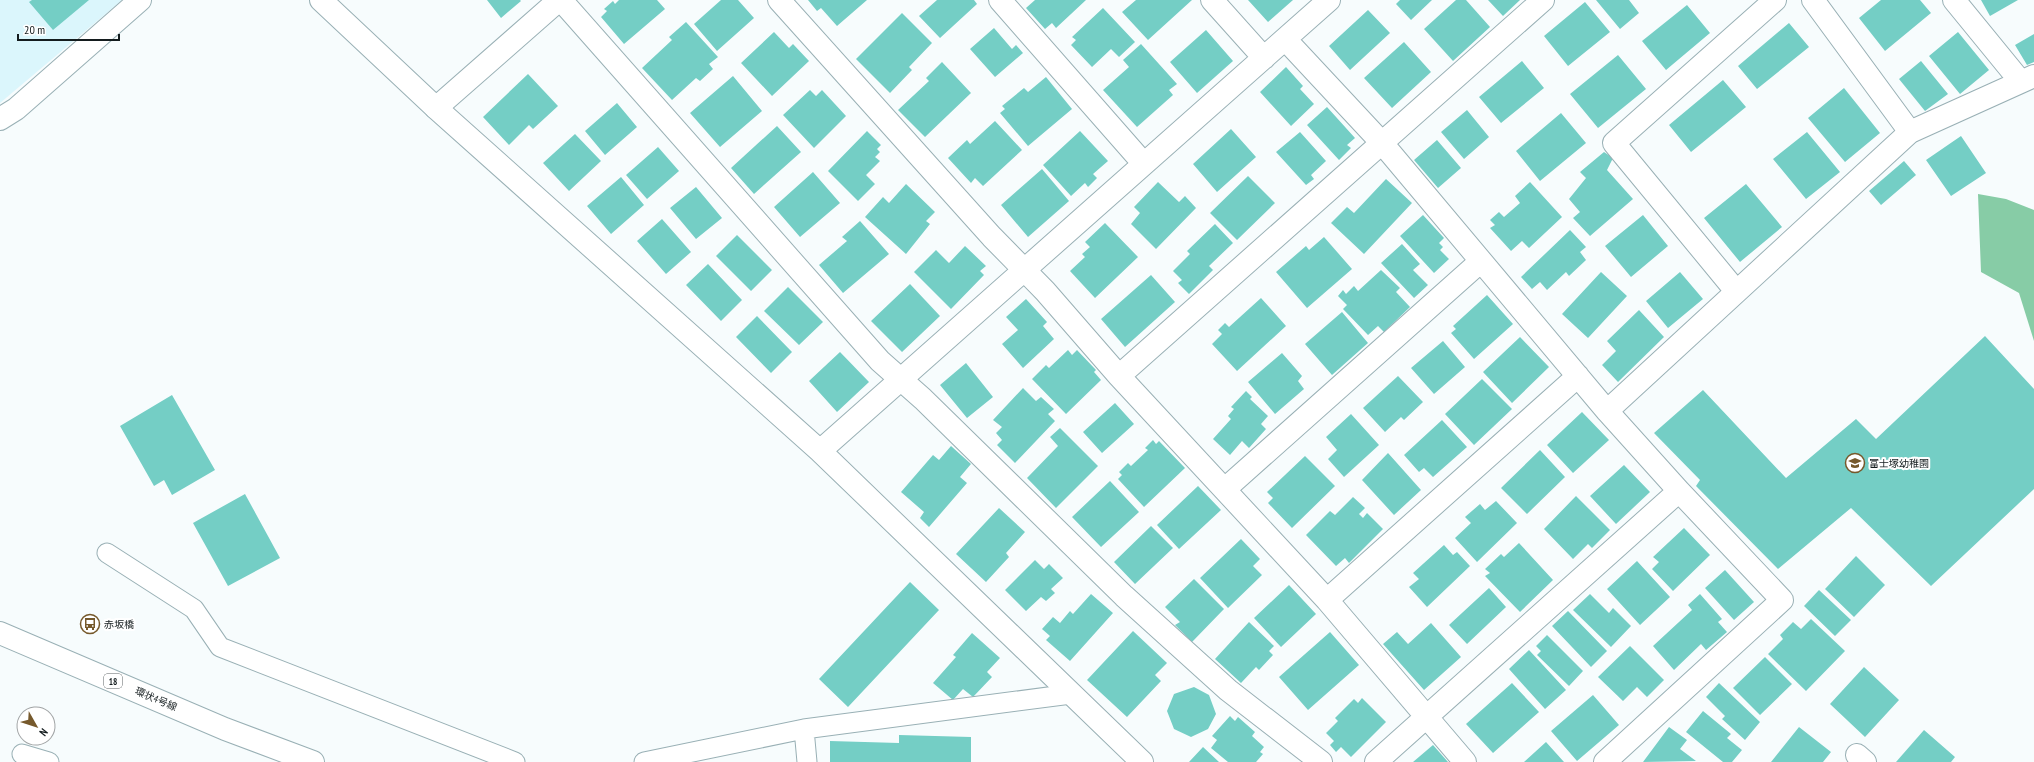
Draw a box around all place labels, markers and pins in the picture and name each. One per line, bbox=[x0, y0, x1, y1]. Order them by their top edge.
school or university icon: 富士塚幼稚園 bbox=[1844, 452, 1866, 474]
place label: 富士塚幼稚園 bbox=[1869, 457, 1929, 470]
bus stop icon: 赤坂橋 bbox=[79, 613, 101, 635]
place label: 赤坂橋 bbox=[104, 618, 134, 631]

